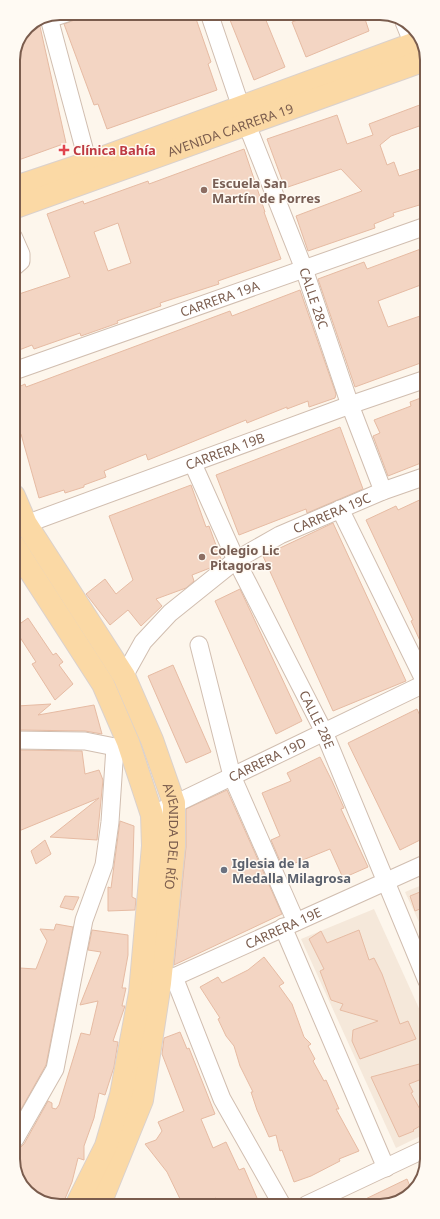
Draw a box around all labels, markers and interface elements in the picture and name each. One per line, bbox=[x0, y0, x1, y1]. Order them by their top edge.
street label: AVENIDA CARRERA 19 bbox=[165, 99, 296, 161]
place label: Clínica Bahía bbox=[73, 141, 156, 159]
marker: Clínica Bahía bbox=[58, 144, 70, 156]
place label: Escuela San Martín de Porres bbox=[212, 174, 320, 207]
marker: Escuela San Martín de Porres bbox=[199, 185, 209, 195]
street label: CALLE 28C bbox=[295, 265, 333, 331]
street label: CARRERA 19A bbox=[178, 276, 262, 321]
street label: CARRERA 19B bbox=[183, 428, 267, 474]
street label: CARRERA 19C bbox=[290, 488, 373, 537]
place label: Colegio Lic Pitagoras bbox=[210, 541, 280, 574]
marker: Colegio Lic Pitagoras bbox=[197, 552, 207, 562]
street label: CALLE 28E bbox=[295, 687, 339, 751]
street label: CARRERA 19D bbox=[226, 733, 309, 786]
street label: AVENIDA DEL RÍO bbox=[159, 780, 183, 891]
place label: Iglesia de la Medalla Milagrosa bbox=[232, 854, 351, 887]
marker: Iglesia de la Medalla Milagrosa bbox=[219, 865, 229, 875]
street label: CARRERA 19E bbox=[242, 903, 324, 953]

